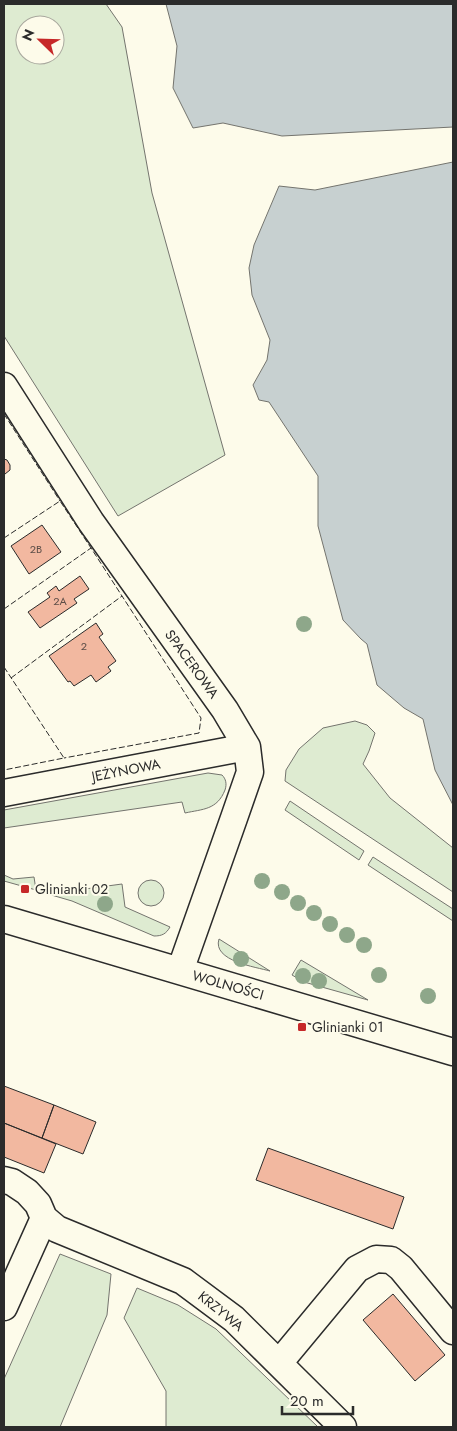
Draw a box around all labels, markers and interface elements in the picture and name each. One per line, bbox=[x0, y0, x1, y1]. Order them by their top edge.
north arrow bbox=[15, 15, 65, 65]
text: N bbox=[17, 26, 39, 44]
house number: 2B bbox=[30, 541, 42, 557]
house number: 2A bbox=[53, 593, 67, 609]
street label: SPACEROWA bbox=[160, 625, 224, 703]
house number: 2 bbox=[81, 638, 87, 654]
street label: JEŻYNOWA bbox=[88, 753, 163, 787]
place label: Glinianki 02 bbox=[35, 879, 108, 899]
marker: Glinianki 02 bbox=[19, 883, 31, 895]
street label: WOLNOŚCI bbox=[190, 965, 266, 1005]
place label: Glinianki 01 bbox=[312, 1017, 383, 1037]
marker: Glinianki 01 bbox=[296, 1021, 308, 1033]
street label: KRZYWA bbox=[194, 1286, 249, 1336]
scale bar bbox=[282, 1384, 353, 1416]
text: 20 m bbox=[290, 1390, 324, 1412]

